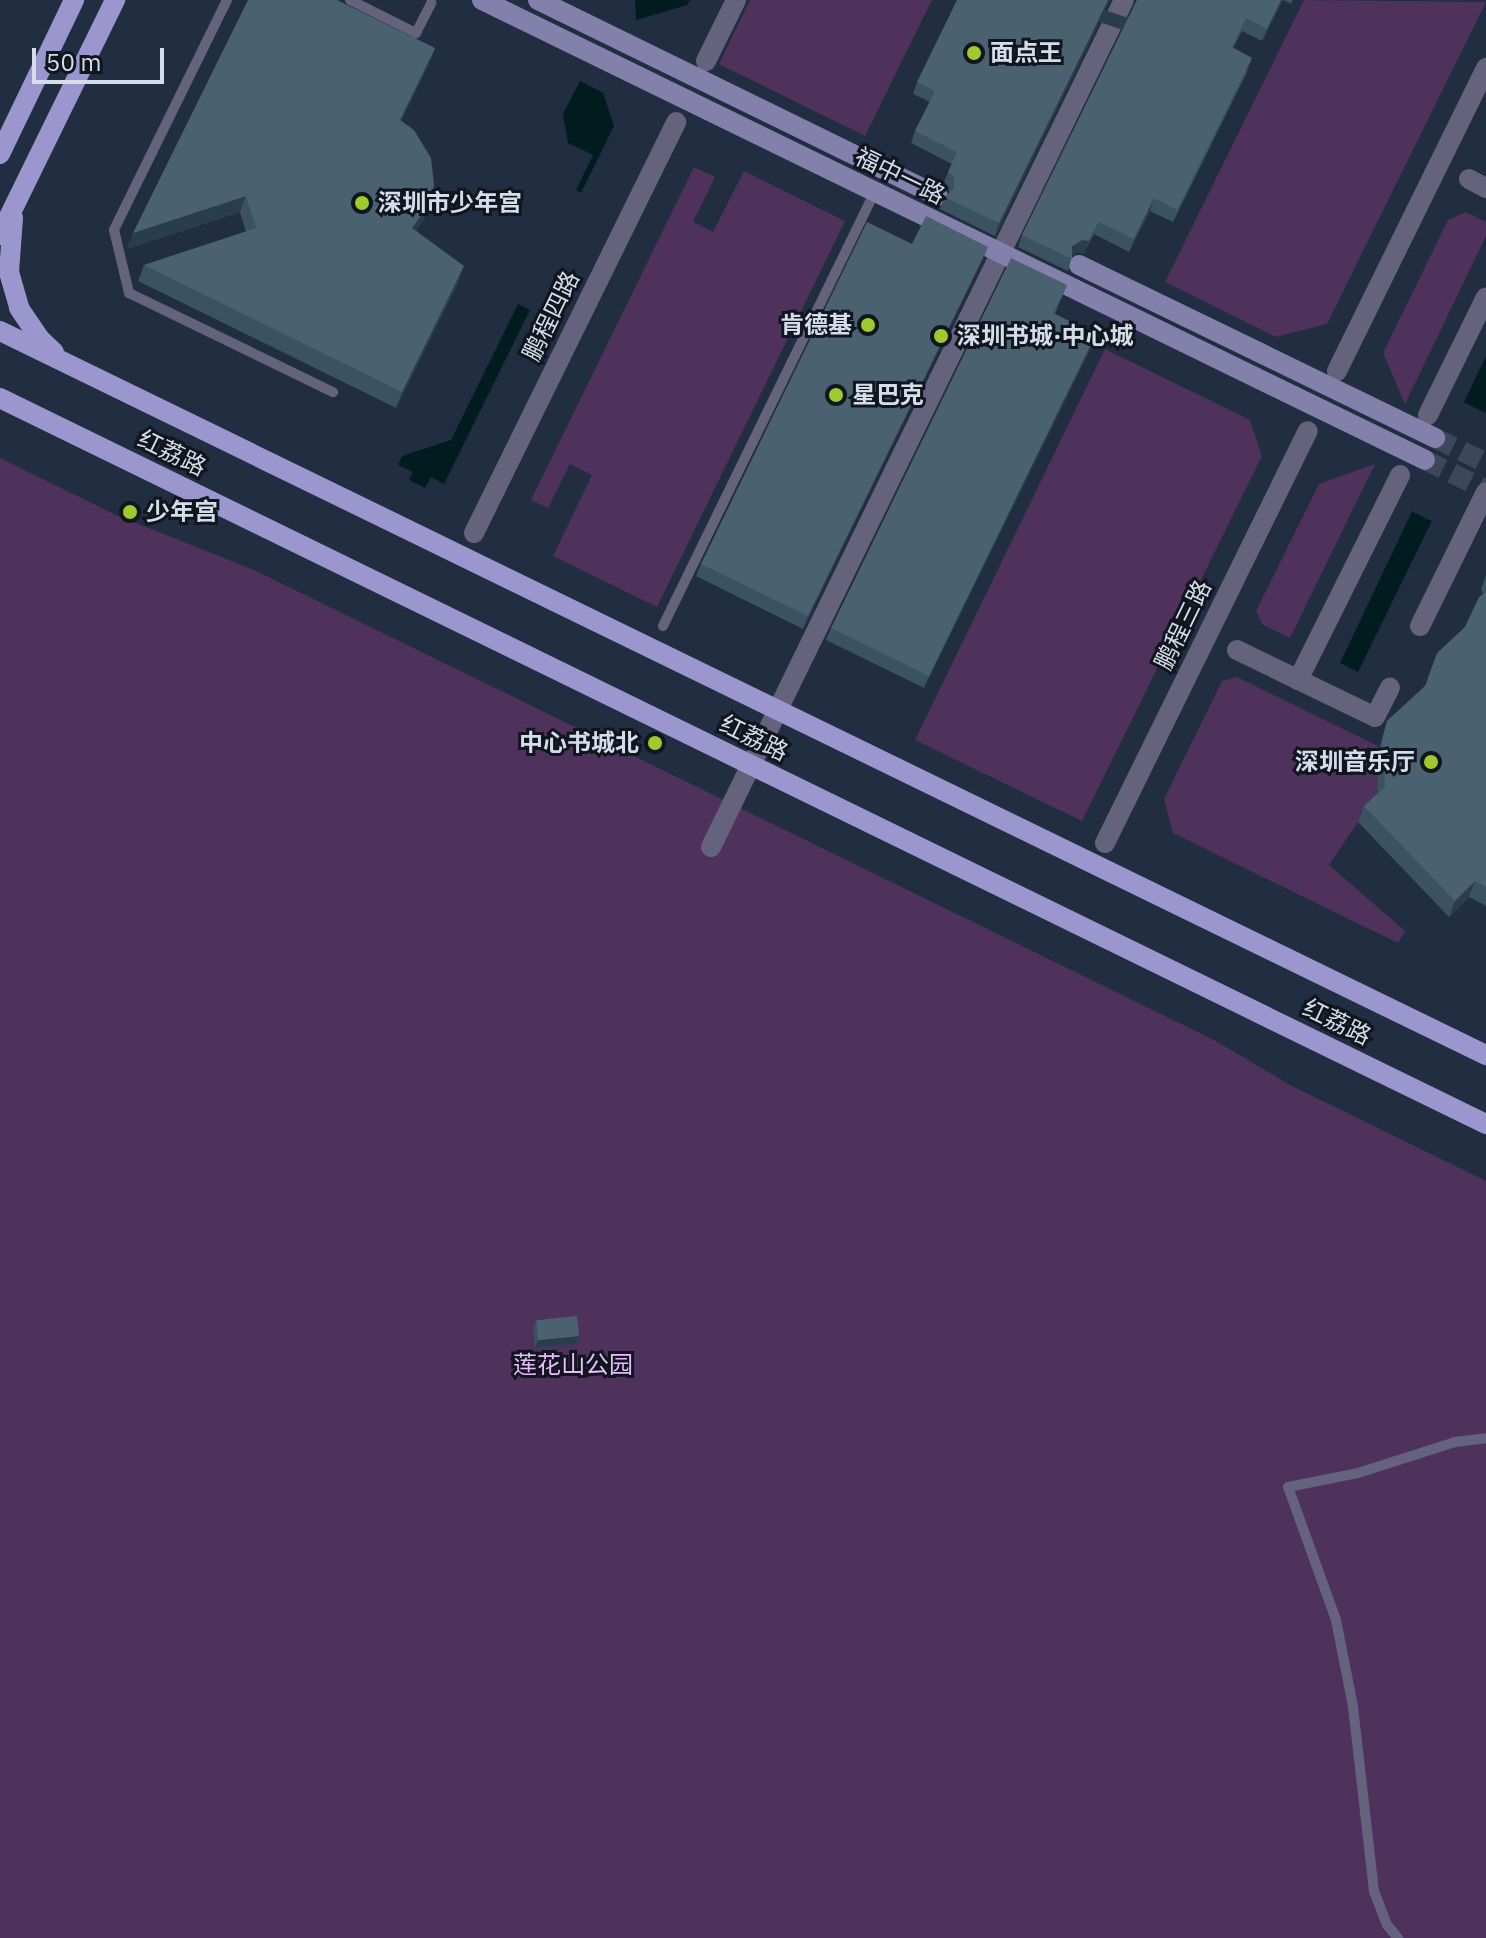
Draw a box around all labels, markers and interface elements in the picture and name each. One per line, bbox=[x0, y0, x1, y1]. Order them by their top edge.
scale bar bbox=[36, 32, 168, 82]
place label: 面点王 bbox=[990, 39, 1062, 67]
marker: 面点王 bbox=[965, 44, 983, 62]
text: 50 m bbox=[46, 46, 101, 78]
street label: 福中一路 bbox=[851, 142, 949, 210]
place label: 深圳市少年宫 bbox=[378, 189, 522, 217]
marker: 深圳市少年宫 bbox=[353, 194, 371, 212]
street label: 鹏程四路 bbox=[517, 267, 585, 365]
place label: 肯德基 bbox=[780, 311, 852, 339]
marker: 肯德基 bbox=[859, 316, 877, 334]
place label: 深圳书城·中心城 bbox=[957, 322, 1134, 350]
marker: 深圳书城·中心城 bbox=[932, 327, 950, 345]
place label: 星巴克 bbox=[852, 381, 924, 409]
marker: 星巴克 bbox=[827, 386, 845, 404]
street label: 红荔路 bbox=[133, 424, 211, 482]
place label: 少年宫 bbox=[146, 498, 218, 526]
marker: 少年宫 bbox=[121, 503, 139, 521]
street label: 鹏程三路 bbox=[1149, 576, 1217, 674]
street label: 红荔路 bbox=[715, 709, 793, 767]
place label: 中心书城北 bbox=[519, 729, 639, 757]
marker: 中心书城北 bbox=[646, 734, 664, 752]
place label: 深圳音乐厅 bbox=[1295, 748, 1415, 776]
marker: 深圳音乐厅 bbox=[1422, 753, 1440, 771]
street label: 红荔路 bbox=[1298, 993, 1376, 1051]
park label: 莲花山公园 bbox=[513, 1351, 633, 1379]

